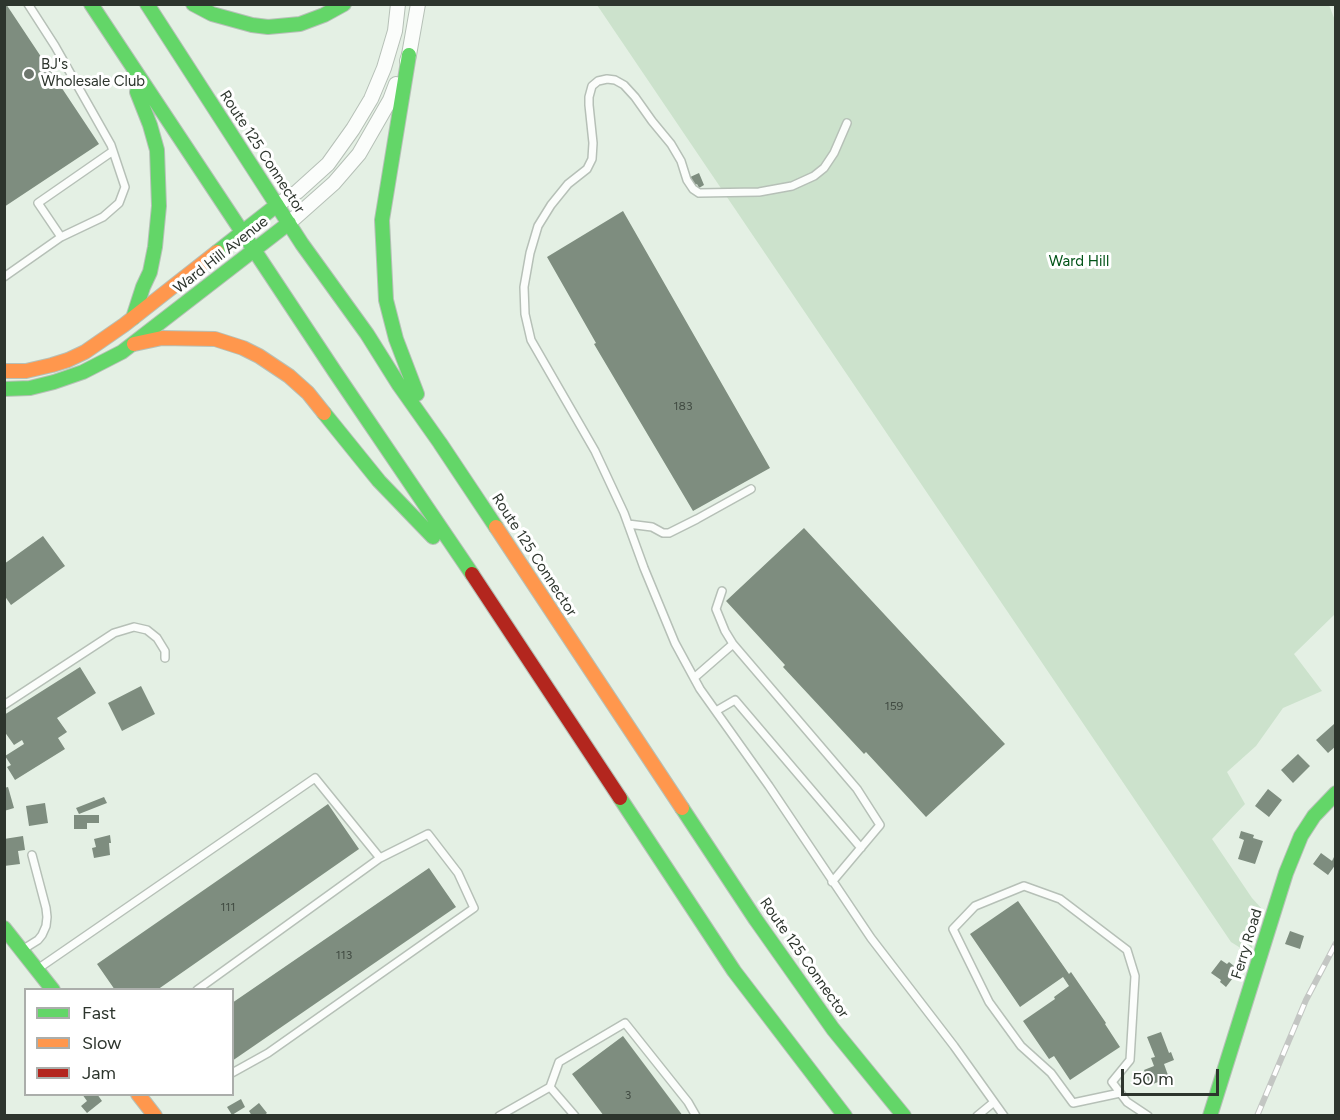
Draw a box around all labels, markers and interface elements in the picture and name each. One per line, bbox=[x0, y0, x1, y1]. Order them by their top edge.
place label: BJ's Wholesale Club bbox=[41, 56, 145, 91]
marker: BJ's Wholesale Club bbox=[22, 67, 36, 81]
street label: Route 125 Connector bbox=[216, 87, 308, 217]
street label: Ward Hill Avenue bbox=[170, 213, 272, 297]
park label: Ward Hill bbox=[1049, 253, 1109, 271]
house number: 183 bbox=[674, 399, 692, 413]
street label: Route 125 Connector bbox=[488, 490, 580, 620]
house number: 159 bbox=[885, 699, 903, 713]
street label: Route 125 Connector bbox=[756, 894, 852, 1022]
house number: 111 bbox=[221, 900, 235, 914]
street label: Ferry Road bbox=[1228, 907, 1266, 981]
house number: 113 bbox=[336, 948, 352, 962]
legend bbox=[24, 988, 234, 1096]
text: Fast bbox=[82, 1002, 116, 1024]
text: Slow bbox=[82, 1032, 121, 1054]
scale bar bbox=[1124, 1057, 1222, 1095]
text: Jam bbox=[82, 1062, 116, 1084]
text: 50 m bbox=[1132, 1068, 1174, 1090]
house number: 3 bbox=[625, 1088, 631, 1102]

